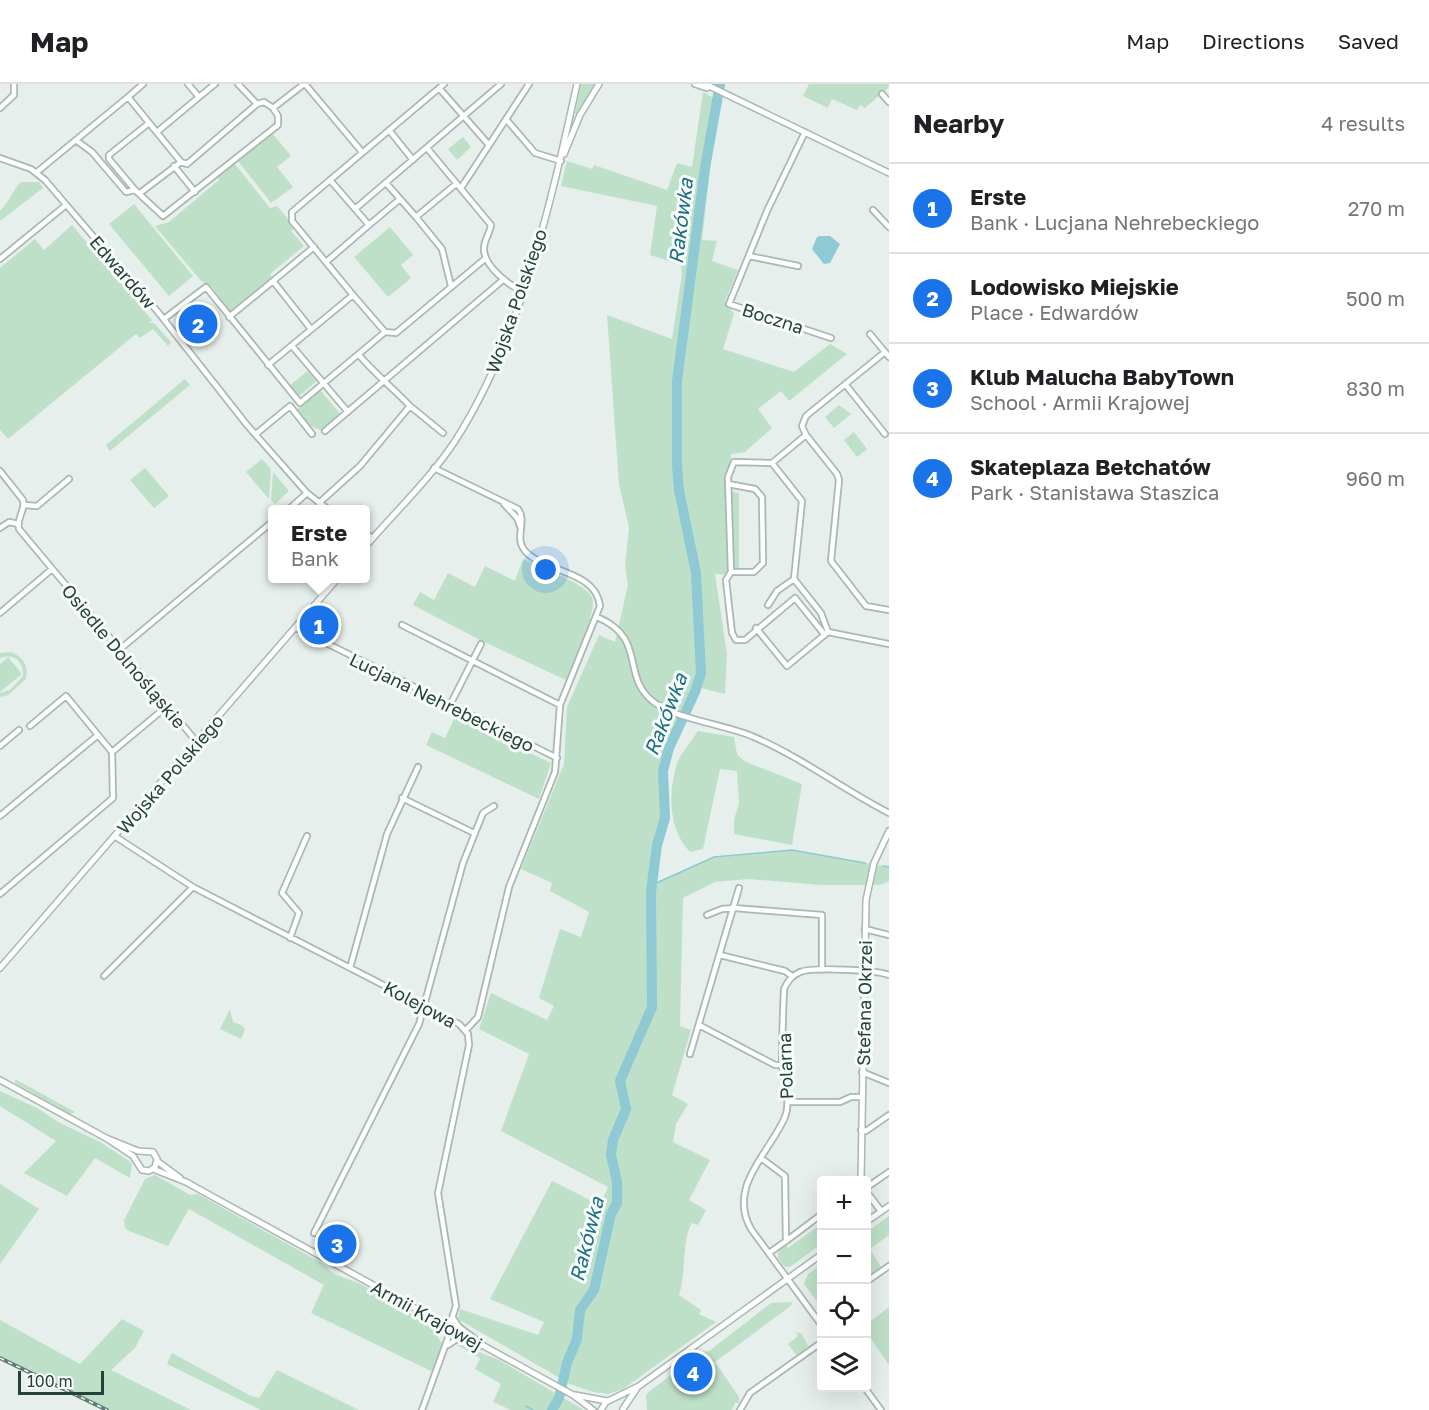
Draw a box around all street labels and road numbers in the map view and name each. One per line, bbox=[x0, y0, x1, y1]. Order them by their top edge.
street label: Wojska Polskiego bbox=[481, 226, 551, 376]
street label: Edwardów bbox=[85, 231, 161, 313]
street label: Boczna bbox=[740, 298, 806, 338]
street label: Osiedle Dolnośląskie bbox=[57, 580, 191, 732]
street label: Lucjana Nehrebeckiego bbox=[346, 648, 538, 756]
street label: Wojska Polskiego bbox=[112, 710, 228, 838]
street label: Stefana Okrzei bbox=[852, 940, 876, 1066]
street label: Kolejowa bbox=[380, 976, 460, 1032]
street label: Polarna bbox=[773, 1032, 797, 1100]
street label: Armii Krajowej bbox=[368, 1275, 486, 1355]

